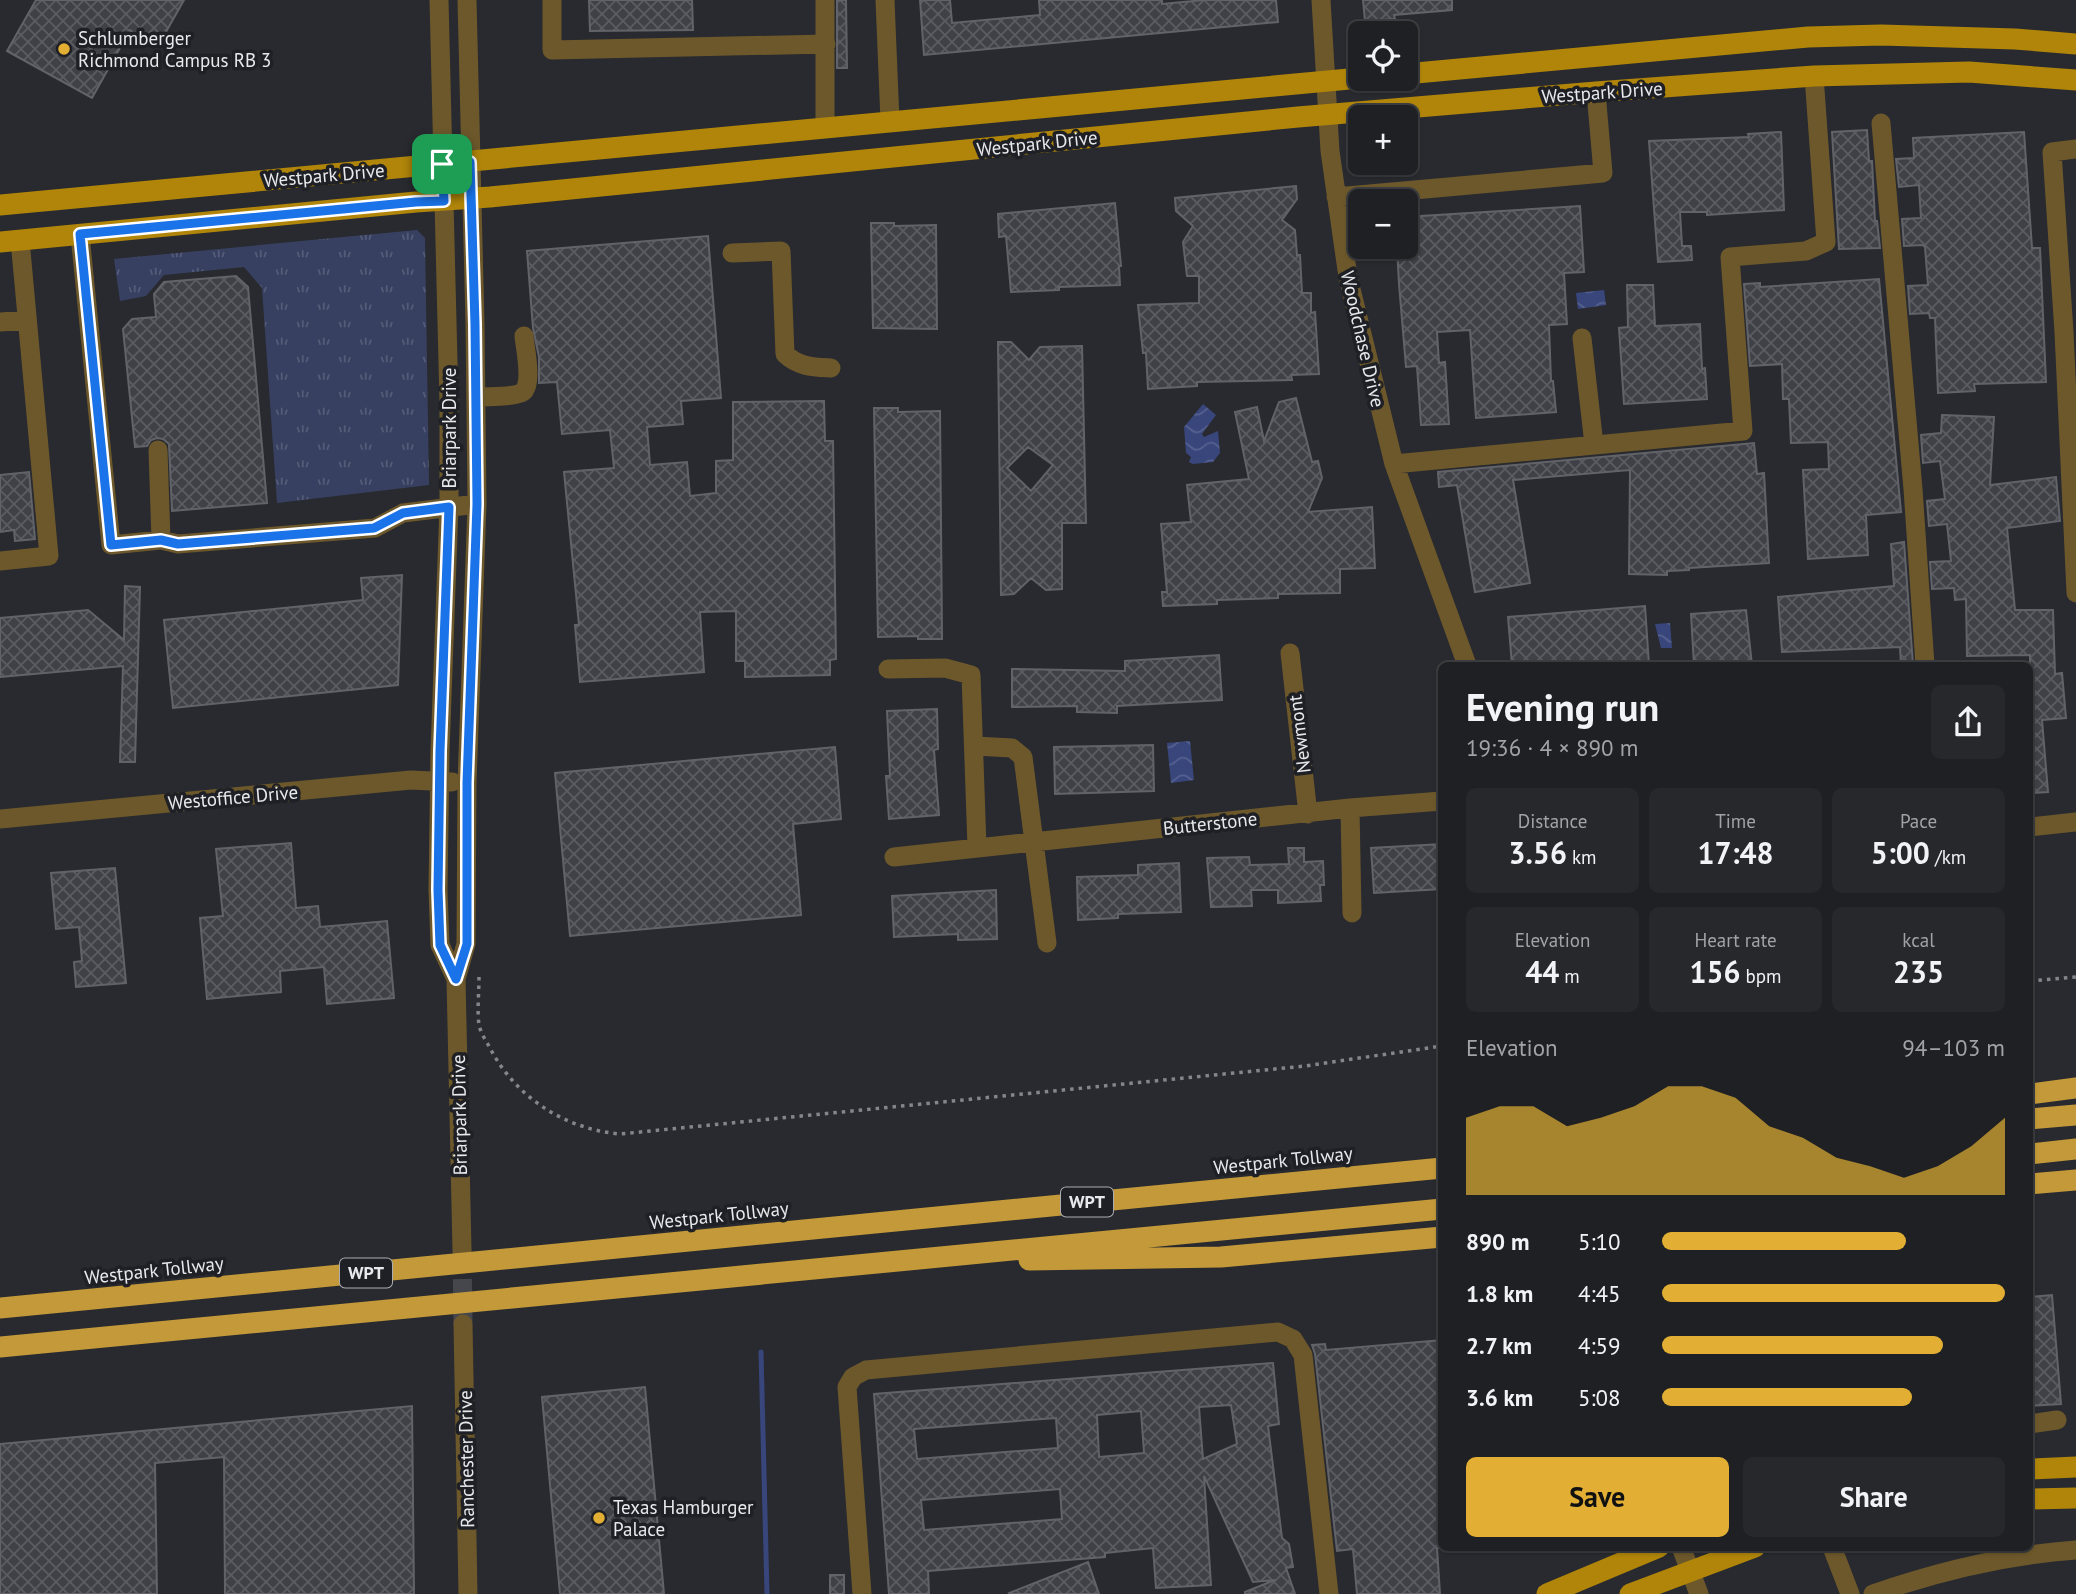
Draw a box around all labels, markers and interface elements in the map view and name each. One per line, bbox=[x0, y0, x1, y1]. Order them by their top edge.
map controls bbox=[1348, 21, 1418, 259]
button: locate bbox=[1348, 21, 1418, 91]
place label: Schlumberger Richmond Campus RB 3 bbox=[78, 26, 271, 72]
marker: Schlumberger Richmond Campus RB 3 bbox=[56, 41, 72, 57]
street label: Westpark Drive bbox=[1541, 76, 1663, 108]
button: + bbox=[1348, 105, 1418, 175]
street label: Westpark Drive bbox=[975, 125, 1099, 161]
pin bbox=[412, 134, 472, 194]
icon: arrive bbox=[423, 145, 461, 183]
street label: Westpark Drive bbox=[262, 158, 386, 192]
button: − bbox=[1348, 189, 1418, 259]
street label: Woodchase Drive bbox=[1336, 268, 1390, 410]
street label: Briarpark Drive bbox=[437, 368, 461, 488]
text: Evening run bbox=[1466, 682, 1659, 731]
button: share bbox=[1931, 685, 2005, 759]
street label: Newmont bbox=[1282, 693, 1316, 774]
text: 19:36 · 4 × 890 m bbox=[1466, 733, 1638, 762]
street label: Westoffice Drive bbox=[167, 779, 299, 815]
street label: Butterstone bbox=[1162, 806, 1258, 840]
text: Distance bbox=[1518, 809, 1587, 833]
text: Time bbox=[1715, 809, 1756, 833]
text: Pace bbox=[1900, 809, 1937, 833]
text: 3.56 bbox=[1508, 833, 1567, 872]
text: 17:48 bbox=[1697, 833, 1774, 872]
text: 5:00 bbox=[1871, 833, 1930, 872]
text: km bbox=[1567, 845, 1597, 869]
text: /km bbox=[1930, 845, 1966, 869]
text: Elevation bbox=[1515, 928, 1590, 952]
text: Heart rate bbox=[1694, 928, 1777, 952]
text: kcal bbox=[1902, 928, 1935, 952]
text: 44 bbox=[1525, 952, 1559, 991]
text: 156 bbox=[1689, 952, 1740, 991]
text: 235 bbox=[1893, 952, 1944, 991]
text: m bbox=[1559, 964, 1580, 988]
text: bpm bbox=[1740, 964, 1782, 988]
text: Elevation bbox=[1466, 1033, 1558, 1062]
text: 94–103 m bbox=[1902, 1033, 2005, 1062]
street label: Briarpark Drive bbox=[446, 1054, 472, 1176]
street label: Westpark Tollway bbox=[1212, 1141, 1354, 1179]
road number: WPT bbox=[1061, 1188, 1113, 1217]
street label: Westpark Tollway bbox=[648, 1196, 790, 1234]
text: 890 m bbox=[1466, 1227, 1529, 1256]
text: 5:10 bbox=[1578, 1227, 1621, 1256]
street label: Westpark Tollway bbox=[83, 1251, 225, 1289]
road number: WPT bbox=[340, 1258, 392, 1288]
text: 1.8 km bbox=[1466, 1279, 1533, 1308]
text: 4:45 bbox=[1578, 1279, 1621, 1308]
text: 2.7 km bbox=[1466, 1331, 1532, 1360]
text: 4:59 bbox=[1578, 1331, 1621, 1360]
text: 3.6 km bbox=[1466, 1383, 1533, 1412]
text: 5:08 bbox=[1578, 1383, 1621, 1412]
street label: Ranchester Drive bbox=[453, 1390, 479, 1528]
button: Save bbox=[1466, 1457, 1729, 1537]
button: Share bbox=[1743, 1457, 2005, 1537]
place label: Texas Hamburger Palace bbox=[613, 1495, 754, 1541]
marker: Texas Hamburger Palace bbox=[591, 1510, 607, 1526]

